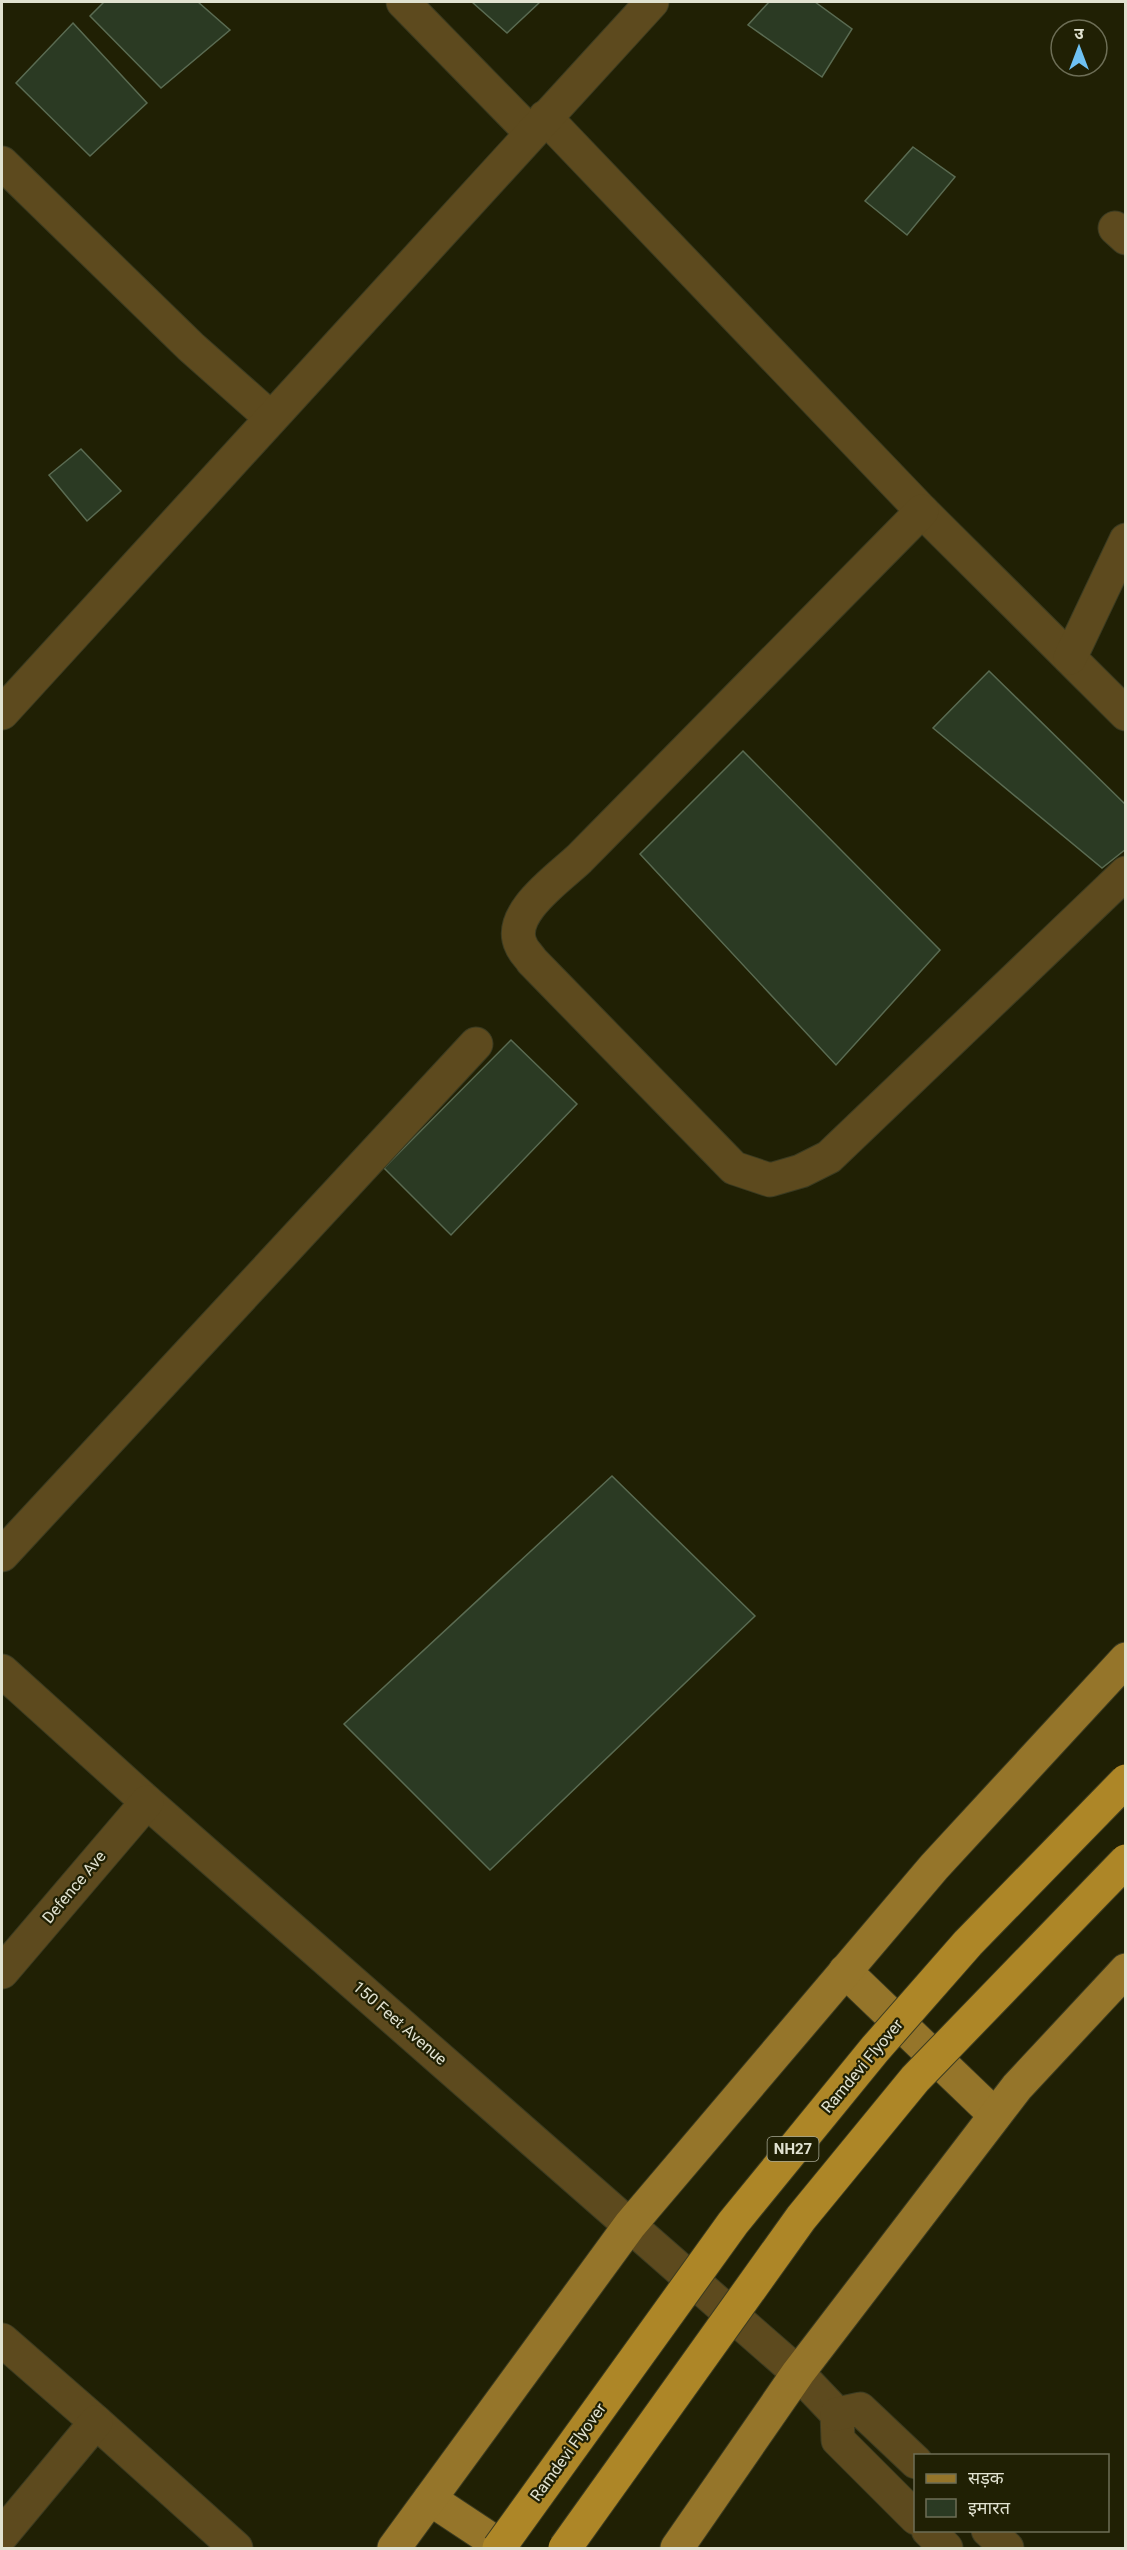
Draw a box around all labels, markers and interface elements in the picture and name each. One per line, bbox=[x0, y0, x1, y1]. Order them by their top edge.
north arrow bbox=[1049, 18, 1109, 78]
text: उ bbox=[1074, 24, 1084, 43]
street label: Defence Ave bbox=[38, 1847, 110, 1927]
street label: 150 Feet Avenue bbox=[349, 1977, 451, 2069]
street label: Ramdevi Flyover bbox=[817, 2015, 907, 2117]
road number: NH27 bbox=[768, 2137, 818, 2161]
street label: Ramdevi Flyover bbox=[526, 2399, 610, 2505]
legend bbox=[914, 2454, 1109, 2532]
text: सड़क bbox=[968, 2467, 1005, 2488]
text: इमारत bbox=[968, 2497, 1011, 2518]

